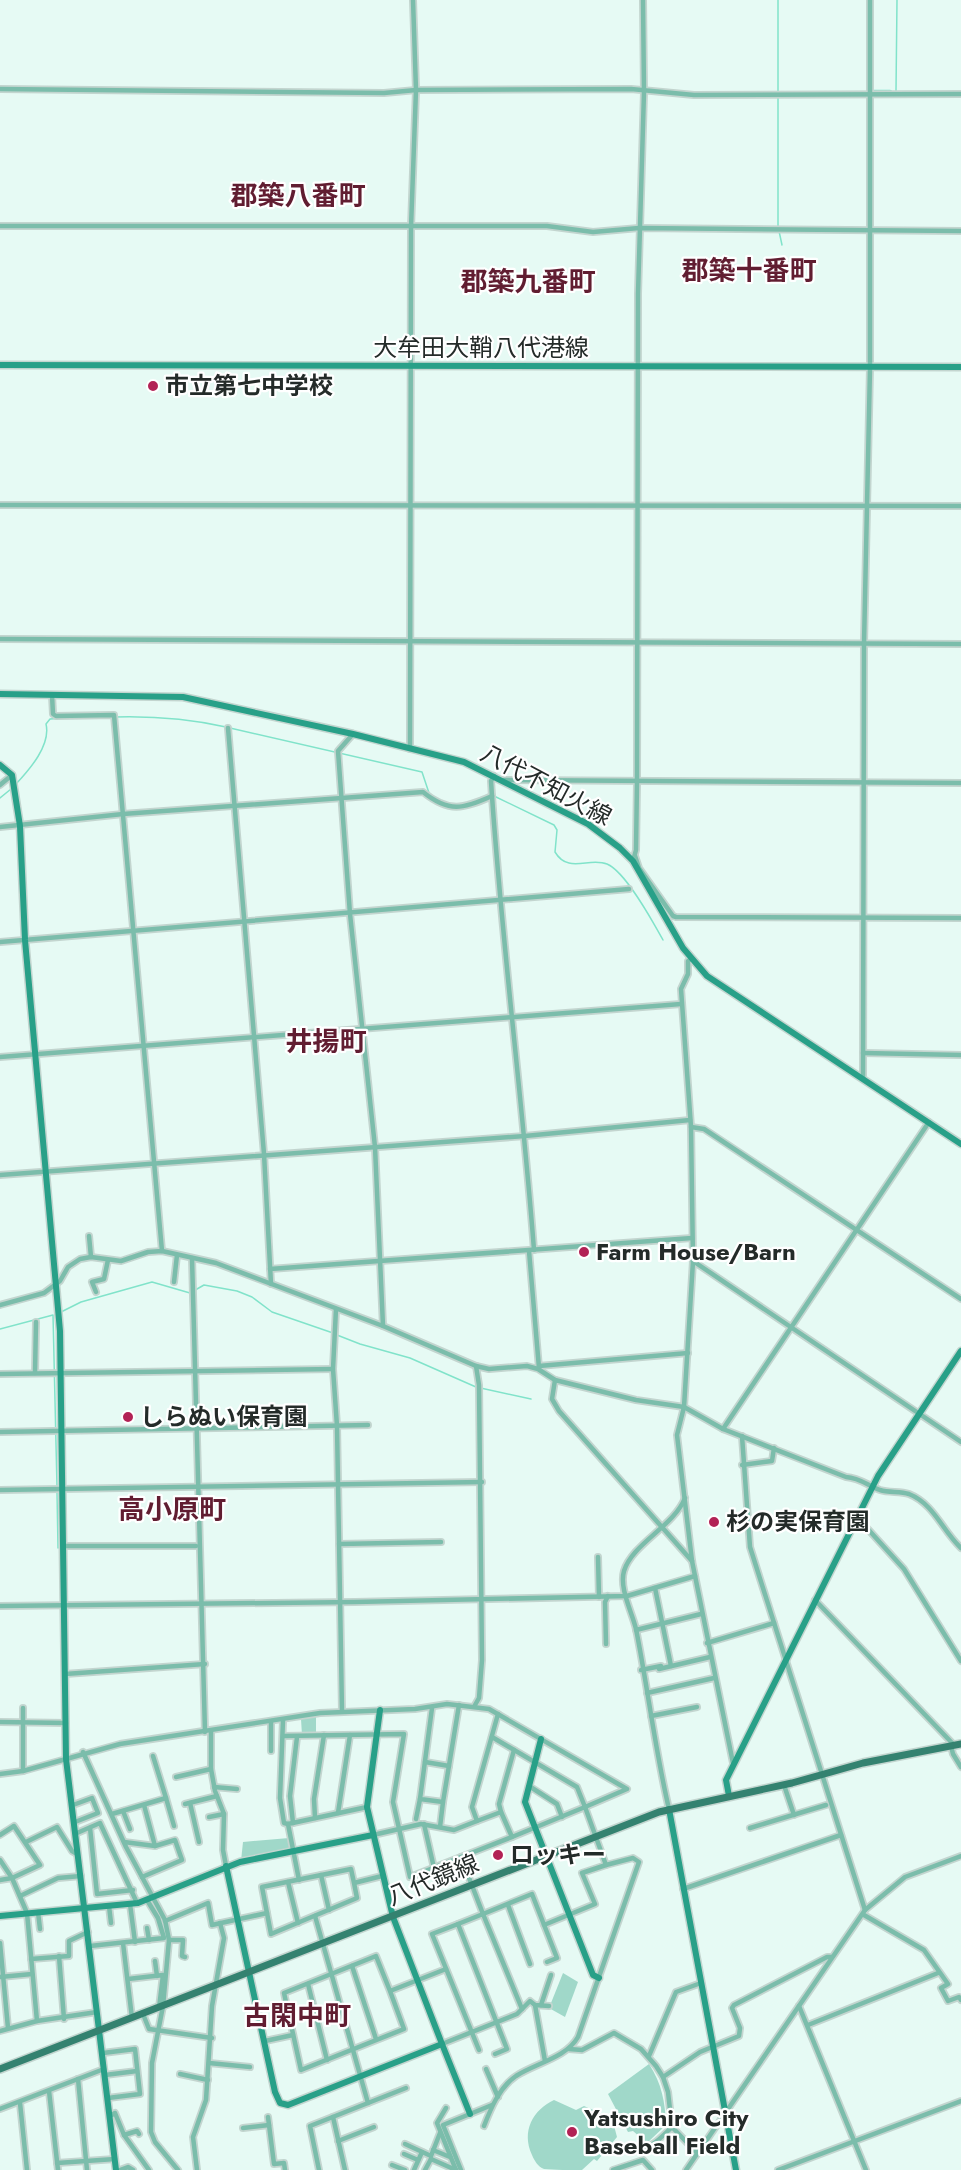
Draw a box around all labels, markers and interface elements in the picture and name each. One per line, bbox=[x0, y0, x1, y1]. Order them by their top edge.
district label: 郡築八番町 bbox=[231, 176, 366, 215]
district label: 郡築十番町 bbox=[682, 251, 817, 290]
district label: 郡築九番町 bbox=[461, 262, 596, 301]
street label: 大牟田大鞘八代港線 bbox=[373, 330, 589, 365]
place label: 市立第七中学校 bbox=[165, 368, 333, 403]
marker: 市立第七中学校 bbox=[146, 379, 160, 393]
street label: 八代不知火線 bbox=[474, 735, 618, 834]
district label: 井揚町 bbox=[286, 1022, 367, 1061]
place label: Farm House/Barn bbox=[596, 1234, 796, 1269]
marker: Farm House/Barn bbox=[577, 1245, 591, 1259]
place label: しらぬい保育園 bbox=[140, 1399, 308, 1434]
marker: しらぬい保育園 bbox=[121, 1410, 135, 1424]
district label: 高小原町 bbox=[118, 1490, 226, 1529]
place label: 杉の実保育園 bbox=[726, 1504, 870, 1539]
marker: 杉の実保育園 bbox=[707, 1515, 721, 1529]
place label: ロッキー bbox=[510, 1837, 606, 1872]
street label: 八代鏡線 bbox=[382, 1845, 484, 1914]
marker: ロッキー bbox=[491, 1848, 505, 1862]
district label: 古閑中町 bbox=[243, 1996, 351, 2035]
place label: Yatsushiro City Baseball Field bbox=[583, 2100, 749, 2163]
marker: Yatsushiro City Baseball Field bbox=[565, 2125, 579, 2139]

